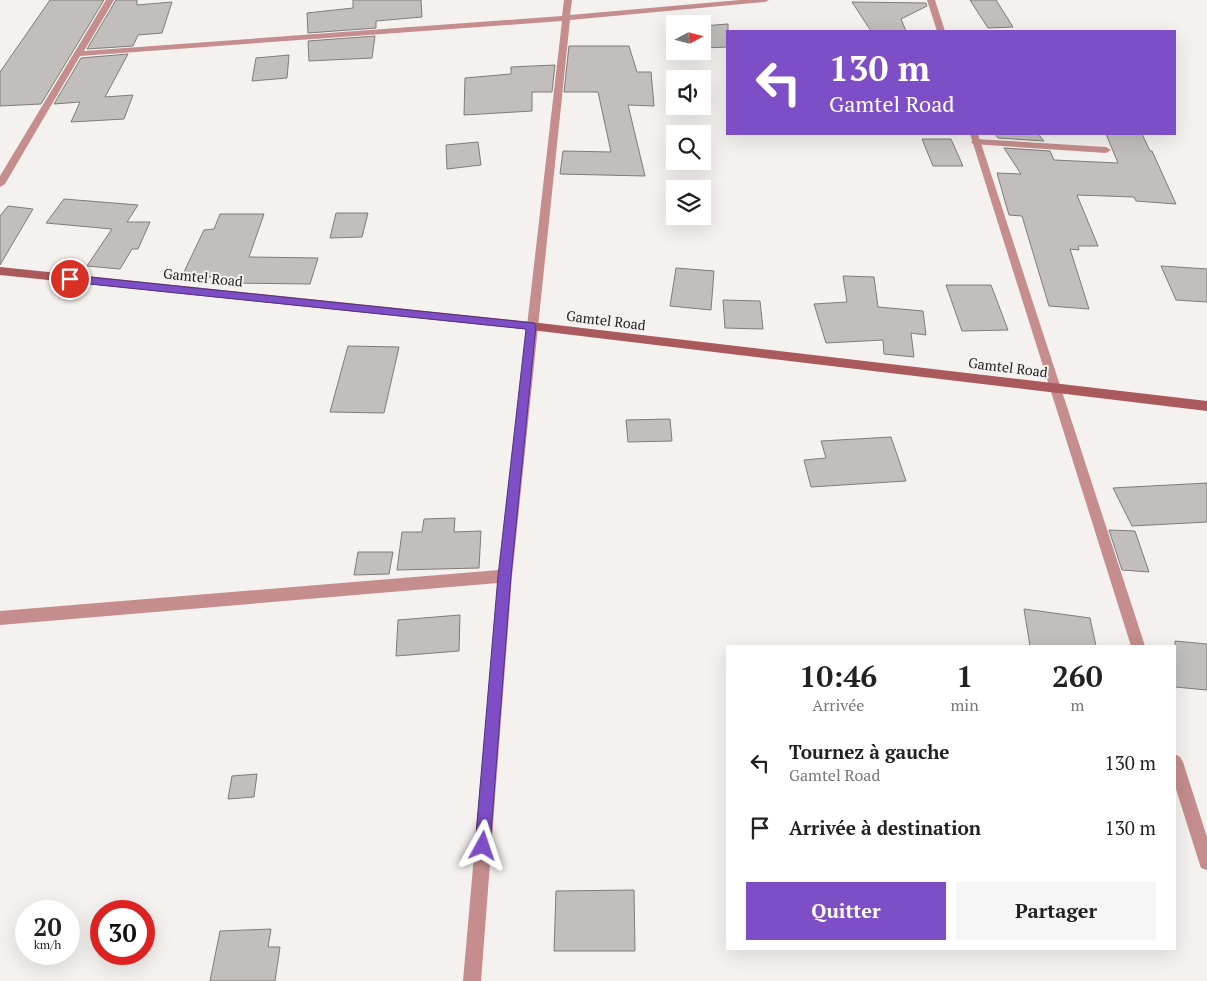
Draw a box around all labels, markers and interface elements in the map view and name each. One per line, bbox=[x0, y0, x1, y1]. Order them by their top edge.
north arrow bbox=[666, 15, 711, 60]
map controls bbox=[666, 15, 711, 225]
text: 130 m bbox=[829, 45, 930, 91]
icon: left bbox=[746, 50, 811, 115]
button: sound bbox=[666, 70, 711, 115]
text: Gamtel Road bbox=[829, 89, 955, 118]
button: search bbox=[666, 125, 711, 170]
button: layers bbox=[666, 180, 711, 225]
pin bbox=[49, 258, 91, 300]
street label: Gamtel Road bbox=[162, 263, 244, 291]
icon: arrive bbox=[56, 265, 84, 293]
street label: Gamtel Road bbox=[565, 306, 647, 334]
street label: Gamtel Road bbox=[967, 353, 1049, 381]
text: 10:46 bbox=[799, 656, 877, 696]
text: 1 bbox=[956, 656, 973, 696]
text: 260 bbox=[1052, 656, 1103, 696]
text: Arrivée bbox=[812, 694, 864, 716]
text: min bbox=[951, 694, 979, 716]
text: m bbox=[1070, 694, 1084, 716]
text: Tournez à gauche bbox=[789, 739, 950, 764]
icon: left bbox=[746, 749, 774, 777]
text: 130 m bbox=[1105, 750, 1156, 775]
text: Gamtel Road bbox=[789, 764, 880, 786]
icon: arrive bbox=[746, 814, 774, 842]
text: Arrivée à destination bbox=[789, 815, 981, 840]
text: 130 m bbox=[1105, 815, 1156, 840]
position arrow bbox=[456, 819, 508, 871]
button: Quitter bbox=[746, 882, 946, 940]
button: Partager bbox=[956, 882, 1156, 940]
speed limit sign: 30 bbox=[90, 900, 155, 965]
text: 20 bbox=[33, 910, 62, 943]
text: km/h bbox=[34, 937, 61, 952]

